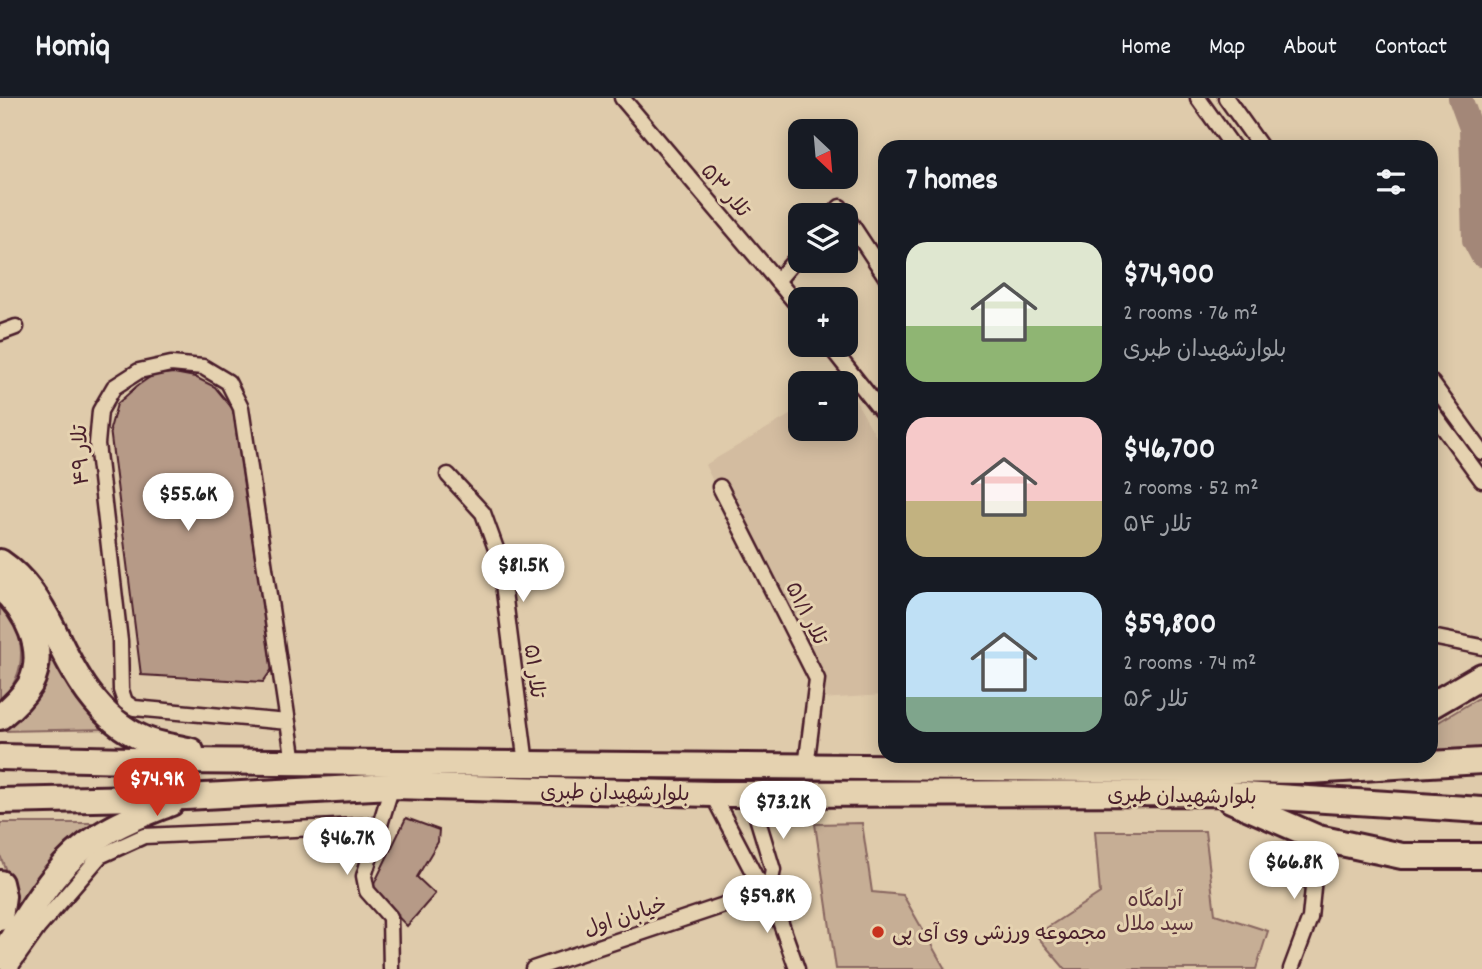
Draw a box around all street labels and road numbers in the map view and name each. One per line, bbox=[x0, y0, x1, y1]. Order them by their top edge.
street label: تلار ۵۳ bbox=[692, 158, 756, 226]
street label: تلار ۴۹ bbox=[67, 423, 99, 486]
street label: تلار ۵۱/۱ bbox=[776, 577, 833, 652]
street label: تلار ۵۱ bbox=[514, 643, 550, 701]
street label: بلوارشهیدان طبری bbox=[540, 779, 690, 811]
street label: بلوارشهیدان طبری bbox=[1107, 782, 1257, 814]
street label: خیابان اول bbox=[581, 891, 671, 946]

